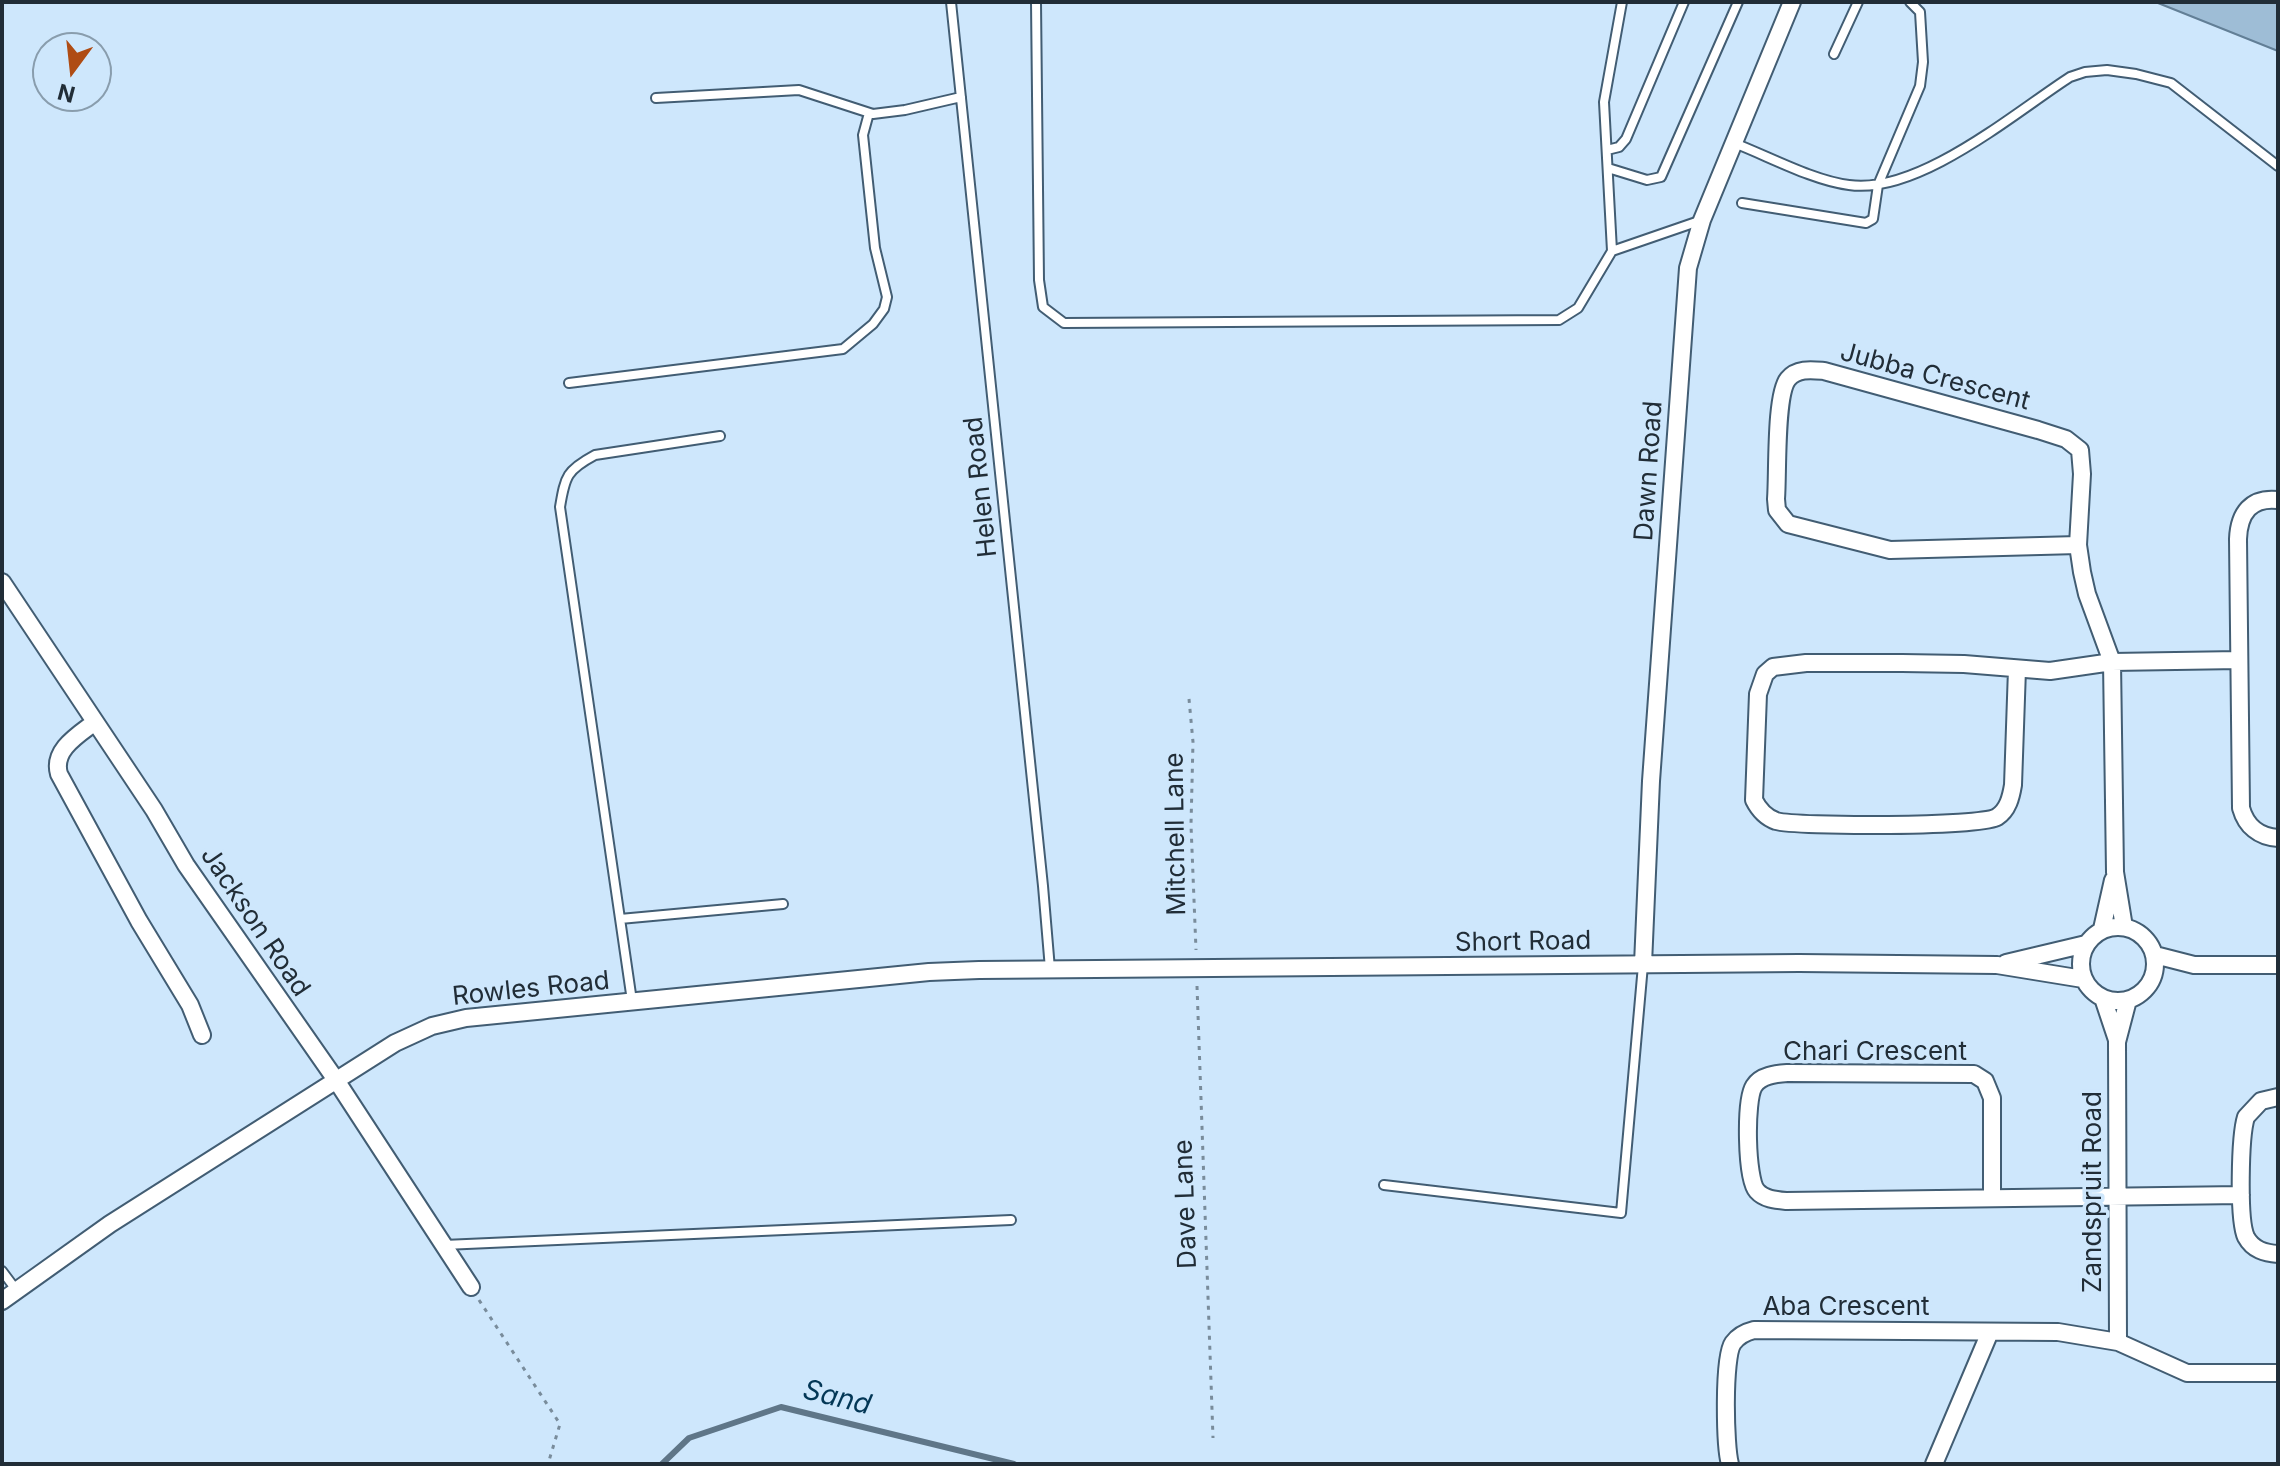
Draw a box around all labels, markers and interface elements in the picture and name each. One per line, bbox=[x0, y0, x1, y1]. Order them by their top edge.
north arrow bbox=[32, 32, 112, 112]
text: N bbox=[55, 79, 78, 108]
street label: Jubba Crescent bbox=[1837, 337, 2033, 417]
street label: Dawn Road bbox=[1629, 400, 1669, 542]
street label: Helen Road bbox=[958, 415, 1004, 559]
street label: Mitchell Lane bbox=[1159, 752, 1193, 916]
street label: Jackson Road bbox=[194, 841, 316, 1003]
street label: Short Road bbox=[1455, 925, 1591, 959]
street label: Rowles Road bbox=[451, 965, 611, 1013]
street label: Chari Crescent bbox=[1783, 1036, 1967, 1068]
street label: Zandspruit Road bbox=[2077, 1091, 2109, 1293]
street label: Dave Lane bbox=[1168, 1139, 1204, 1269]
street label: Aba Crescent bbox=[1762, 1291, 1930, 1323]
water label: Sand bbox=[800, 1373, 874, 1423]

